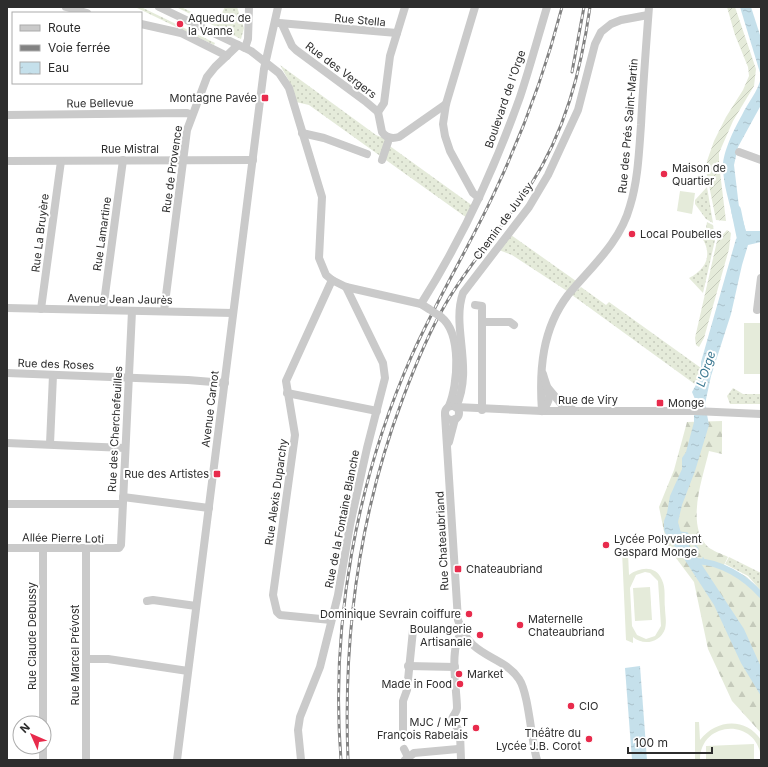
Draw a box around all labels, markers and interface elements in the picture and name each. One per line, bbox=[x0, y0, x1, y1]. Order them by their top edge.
place label: Aqueduc de la Vanne bbox=[188, 11, 251, 38]
street label: Rue Stella bbox=[334, 11, 386, 29]
legend bbox=[12, 12, 142, 84]
marker: Aqueduc de la Vanne bbox=[175, 19, 185, 29]
text: Route bbox=[48, 20, 81, 35]
street label: Rue des Vergers bbox=[303, 39, 380, 101]
text: Voie ferrée bbox=[48, 40, 110, 55]
street label: Boulevard de l'Orge bbox=[482, 48, 528, 150]
street label: Rue des Prés Saint-Martin bbox=[615, 58, 641, 194]
text: Eau bbox=[48, 60, 69, 75]
place label: Montagne Pavée bbox=[170, 91, 257, 105]
marker: Montagne Pavée bbox=[260, 93, 270, 103]
street label: Rue Bellevue bbox=[66, 95, 134, 111]
street label: Rue de Provence bbox=[159, 124, 185, 214]
street label: Rue Mistral bbox=[101, 142, 159, 156]
place label: Maison de Quartier bbox=[672, 161, 726, 188]
marker: Maison de Quartier bbox=[659, 169, 669, 179]
street label: Chemin de Juvisy bbox=[470, 179, 536, 263]
street label: Rue La Bruyère bbox=[28, 193, 52, 273]
street label: Rue Lamartine bbox=[90, 196, 114, 272]
place label: Local Poubelles bbox=[640, 227, 722, 241]
marker: Local Poubelles bbox=[627, 229, 637, 239]
street label: Avenue Jean Jaurès bbox=[67, 291, 173, 307]
water label: L'Orge bbox=[693, 349, 718, 389]
street label: Rue des Roses bbox=[17, 356, 95, 372]
street label: Rue des Cherchefeuilles bbox=[105, 365, 125, 492]
street label: Avenue Carnot bbox=[198, 370, 222, 448]
street label: Rue de Viry bbox=[558, 393, 618, 407]
place label: Monge bbox=[668, 396, 704, 410]
marker: Monge bbox=[655, 398, 665, 408]
street label: Rue Alexis Duparchy bbox=[262, 438, 290, 546]
street label: Rue de la Fontaine Blanche bbox=[322, 449, 362, 589]
place label: Rue des Artistes bbox=[124, 467, 209, 481]
marker: Rue des Artistes bbox=[212, 469, 222, 479]
street label: Rue Chateaubriand bbox=[432, 491, 452, 591]
street label: Allée Pierre Loti bbox=[22, 530, 104, 546]
place label: Lycée Polyvalent Gaspard Monge bbox=[614, 532, 702, 559]
marker: Lycée Polyvalent Gaspard Monge bbox=[601, 540, 611, 550]
place label: Chateaubriand bbox=[466, 562, 543, 576]
marker: Chateaubriand bbox=[453, 564, 463, 574]
street label: Rue Claude Debussy bbox=[25, 582, 39, 690]
street label: Rue Marcel Prévost bbox=[68, 604, 82, 705]
place label: Dominique Sevrain coiffure bbox=[320, 607, 461, 621]
marker: Dominique Sevrain coiffure bbox=[464, 609, 474, 619]
place label: Maternelle Chateaubriand bbox=[528, 612, 605, 639]
marker: Maternelle Chateaubriand bbox=[515, 620, 525, 630]
place label: Boulangerie Artisanale bbox=[410, 622, 472, 649]
marker: Boulangerie Artisanale bbox=[475, 630, 485, 640]
place label: Market bbox=[467, 667, 504, 681]
marker: Market bbox=[454, 669, 464, 679]
place label: Made in Food bbox=[381, 677, 452, 691]
marker: Made in Food bbox=[455, 679, 465, 689]
place label: CIO bbox=[579, 699, 598, 713]
marker: CIO bbox=[566, 701, 576, 711]
north arrow bbox=[12, 715, 52, 755]
place label: MJC / MPT François Rabelais bbox=[377, 715, 468, 742]
text: N bbox=[17, 720, 33, 736]
marker: MJC / MPT François Rabelais bbox=[471, 723, 481, 733]
place label: Théâtre du Lycée J.B. Corot bbox=[496, 726, 581, 753]
scale bar bbox=[628, 729, 712, 755]
marker: Théâtre du Lycée J.B. Corot bbox=[584, 734, 594, 744]
text: 100 m bbox=[634, 735, 668, 750]

